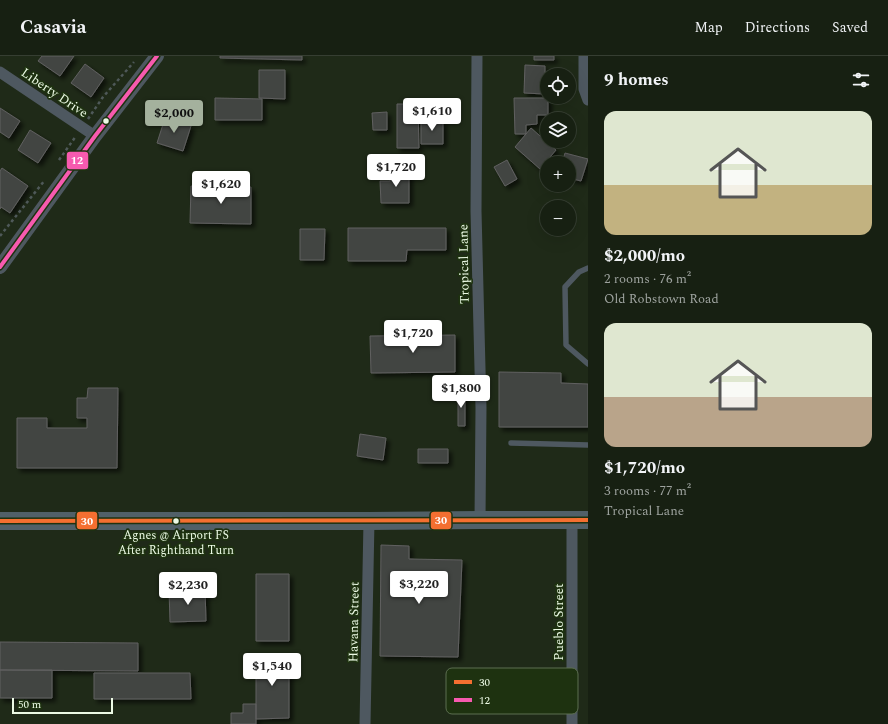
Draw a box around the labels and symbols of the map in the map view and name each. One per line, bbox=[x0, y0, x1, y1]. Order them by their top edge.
street label: Liberty Drive bbox=[17, 63, 92, 123]
pin: $1,610 bbox=[399, 98, 465, 132]
pin: $2,000 bbox=[141, 100, 207, 134]
unlabelled marker bbox=[101, 116, 111, 126]
line badge: 12 bbox=[66, 151, 89, 170]
text: 12 bbox=[71, 152, 83, 169]
pin: $1,720 bbox=[363, 154, 429, 188]
pin: $1,620 bbox=[188, 171, 254, 205]
street label: Tropical Lane bbox=[453, 224, 475, 304]
pin: $1,720 bbox=[380, 320, 446, 354]
pin: $1,800 bbox=[428, 375, 494, 409]
line badge: 30 bbox=[76, 511, 98, 530]
line badge: 30 bbox=[430, 511, 452, 530]
text: 30 bbox=[435, 512, 447, 529]
text: 30 bbox=[81, 513, 93, 530]
marker: Agnes @ Airport FS After Righthand Turn bbox=[171, 516, 181, 526]
place label: Agnes @ Airport FS After Righthand Turn bbox=[118, 526, 234, 560]
pin: $3,220 bbox=[386, 571, 452, 605]
pin: $2,230 bbox=[155, 572, 221, 606]
street label: Havana Street bbox=[343, 581, 365, 663]
street label: Pueblo Street bbox=[549, 583, 569, 661]
pin: $1,540 bbox=[239, 653, 305, 687]
legend bbox=[446, 668, 578, 714]
text: 30 bbox=[479, 674, 490, 691]
text: 12 bbox=[479, 692, 490, 709]
scale bar bbox=[12, 696, 113, 715]

